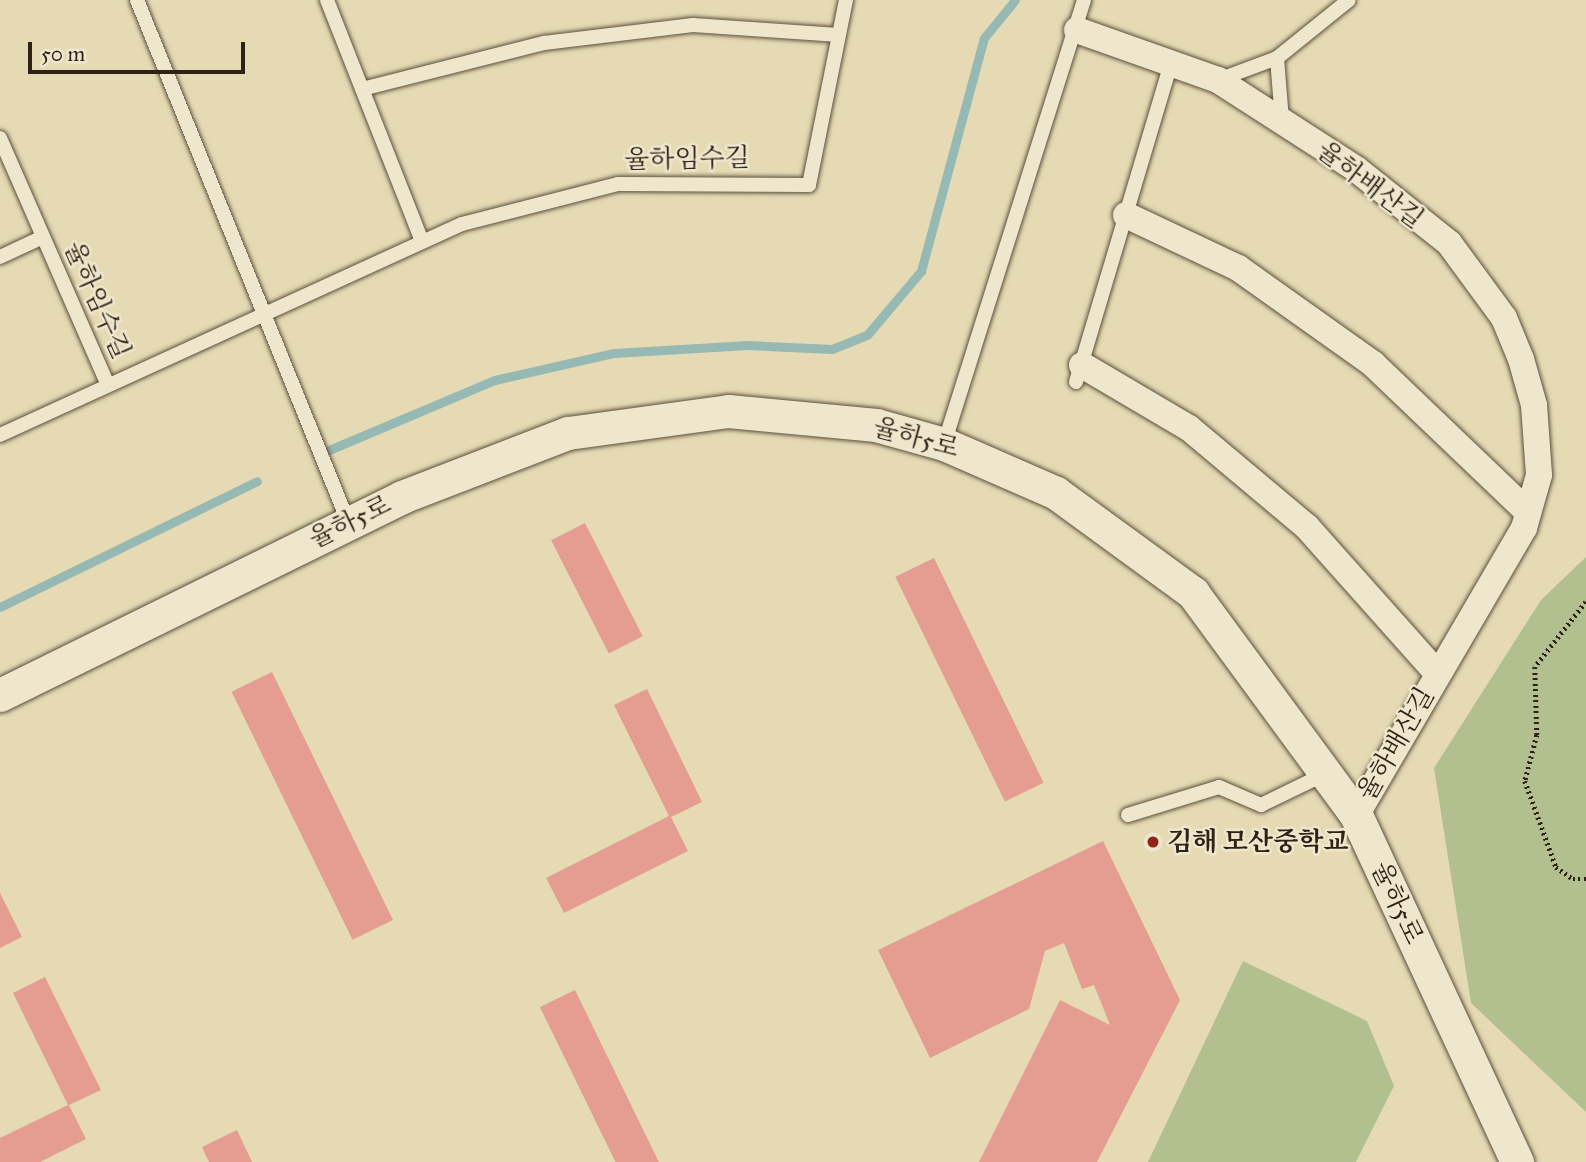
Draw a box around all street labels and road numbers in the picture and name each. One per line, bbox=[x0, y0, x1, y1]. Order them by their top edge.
street label: 율하배산길 bbox=[1310, 135, 1430, 235]
street label: 율하임수길 bbox=[624, 142, 750, 176]
street label: 율하임수길 bbox=[57, 236, 137, 364]
street label: 율하5로 bbox=[870, 412, 962, 464]
street label: 율하5로 bbox=[304, 489, 396, 555]
street label: 율하배산길 bbox=[1351, 682, 1441, 806]
street label: 율하5로 bbox=[1364, 857, 1430, 949]

